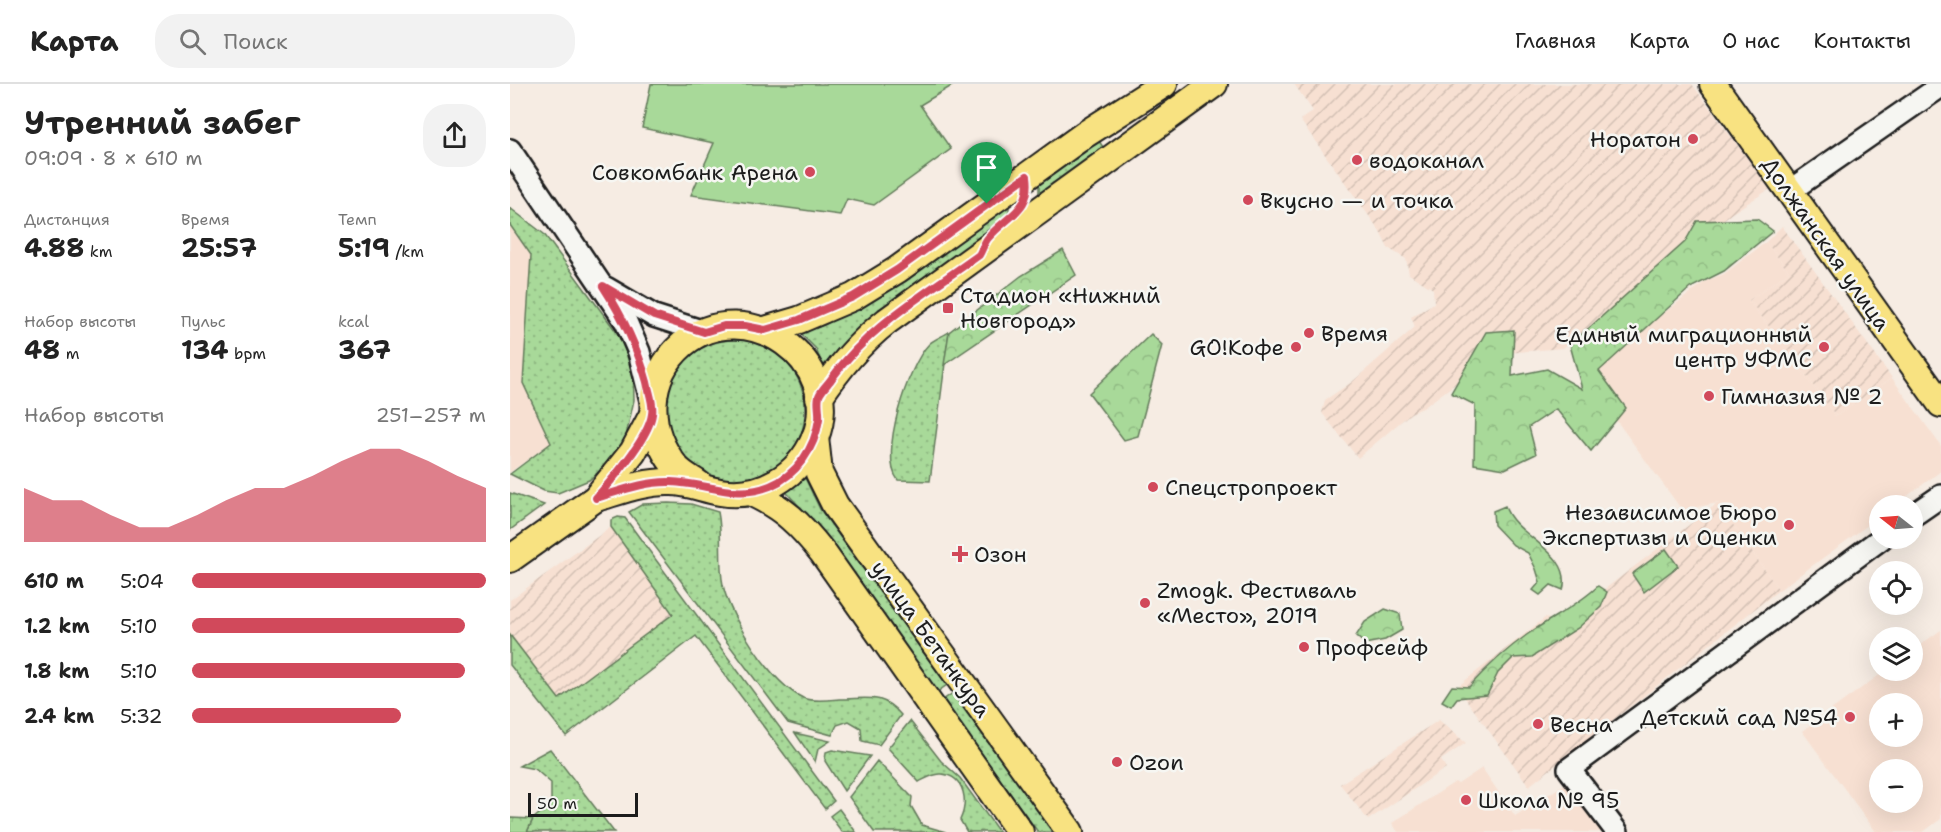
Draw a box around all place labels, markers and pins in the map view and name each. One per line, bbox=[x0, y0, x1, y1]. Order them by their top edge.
place label: Норатон bbox=[1590, 125, 1681, 154]
marker: Норатон bbox=[1686, 132, 1700, 146]
pin bbox=[961, 142, 1012, 204]
place label: водоканал bbox=[1369, 146, 1484, 175]
marker: водоканал bbox=[1350, 153, 1364, 167]
place label: Совкомбанк Арена bbox=[592, 158, 798, 187]
marker: Совкомбанк Арена bbox=[803, 165, 817, 179]
place label: Вкусно — и точка bbox=[1260, 186, 1454, 215]
marker: Вкусно — и точка bbox=[1241, 193, 1255, 207]
place label: Стадион «Нижний Новгород» bbox=[960, 281, 1160, 335]
marker: Стадион «Нижний Новгород» bbox=[941, 301, 955, 315]
place label: Время bbox=[1321, 319, 1388, 348]
place label: Единый миграционный центр УФМС bbox=[1555, 320, 1812, 374]
marker: Время bbox=[1302, 326, 1316, 340]
place label: GO!Кофе bbox=[1189, 333, 1284, 362]
marker: GO!Кофе bbox=[1289, 340, 1303, 354]
marker: Единый миграционный центр УФМС bbox=[1817, 340, 1831, 354]
place label: Гимназия № 2 bbox=[1721, 382, 1883, 411]
marker: Гимназия № 2 bbox=[1702, 389, 1716, 403]
place label: Спецстропроект bbox=[1165, 473, 1338, 502]
marker: Спецстропроект bbox=[1146, 480, 1160, 494]
place label: Независимое Бюро Экспертизы и Оценки bbox=[1543, 498, 1777, 552]
marker: Независимое Бюро Экспертизы и Оценки bbox=[1782, 518, 1796, 532]
place label: Озон bbox=[974, 540, 1027, 569]
marker: Озон bbox=[951, 545, 969, 563]
place label: Zmogk. Фестиваль «Место», 2019 bbox=[1157, 576, 1357, 630]
marker: Zmogk. Фестиваль «Место», 2019 bbox=[1138, 596, 1152, 610]
place label: Профсейф bbox=[1316, 633, 1428, 662]
marker: Профсейф bbox=[1297, 640, 1311, 654]
place label: Детский сад №54 bbox=[1640, 703, 1838, 732]
place label: Весна bbox=[1550, 710, 1613, 739]
marker: Детский сад №54 bbox=[1843, 710, 1857, 724]
marker: Весна bbox=[1531, 717, 1545, 731]
place label: Ozon bbox=[1129, 748, 1184, 777]
marker: Ozon bbox=[1110, 755, 1124, 769]
place label: Школа № 95 bbox=[1478, 786, 1619, 815]
marker: Школа № 95 bbox=[1459, 793, 1473, 807]

